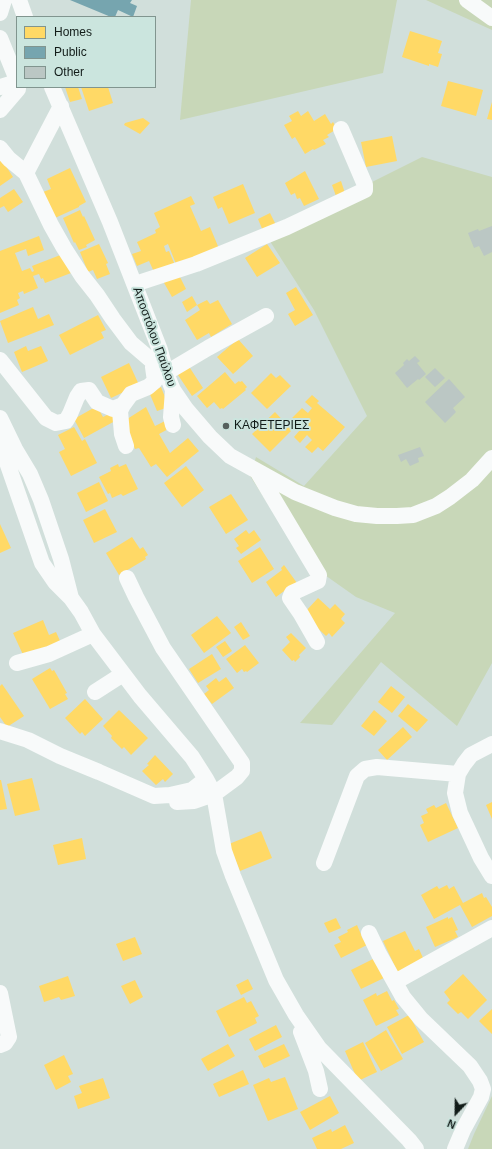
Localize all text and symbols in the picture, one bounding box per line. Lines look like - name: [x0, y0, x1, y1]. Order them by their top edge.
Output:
- legend: [16, 16, 156, 88]
- text: Homes: [54, 25, 92, 39]
- text: Public: [54, 45, 87, 59]
- text: Other: [54, 65, 84, 79]
- street label: Αποστόλου Παύλου: [129, 285, 179, 389]
- place label: ΚΑΦΕΤΕΡΙΕΣ: [234, 419, 309, 433]
- marker: ΚΑΦΕΤΕΡΙΕΣ: [221, 421, 231, 431]
- north arrow: [436, 1093, 476, 1133]
- text: N: [446, 1117, 457, 1131]

